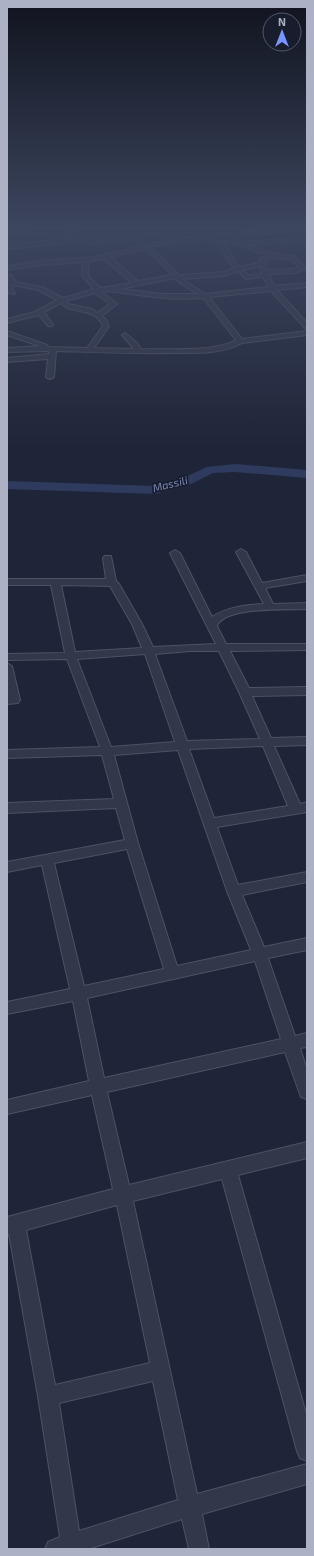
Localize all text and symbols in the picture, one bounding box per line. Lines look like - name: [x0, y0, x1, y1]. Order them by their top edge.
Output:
- north arrow: [262, 12, 302, 52]
- text: N: [278, 15, 286, 28]
- water label: Massili: [151, 473, 189, 494]

